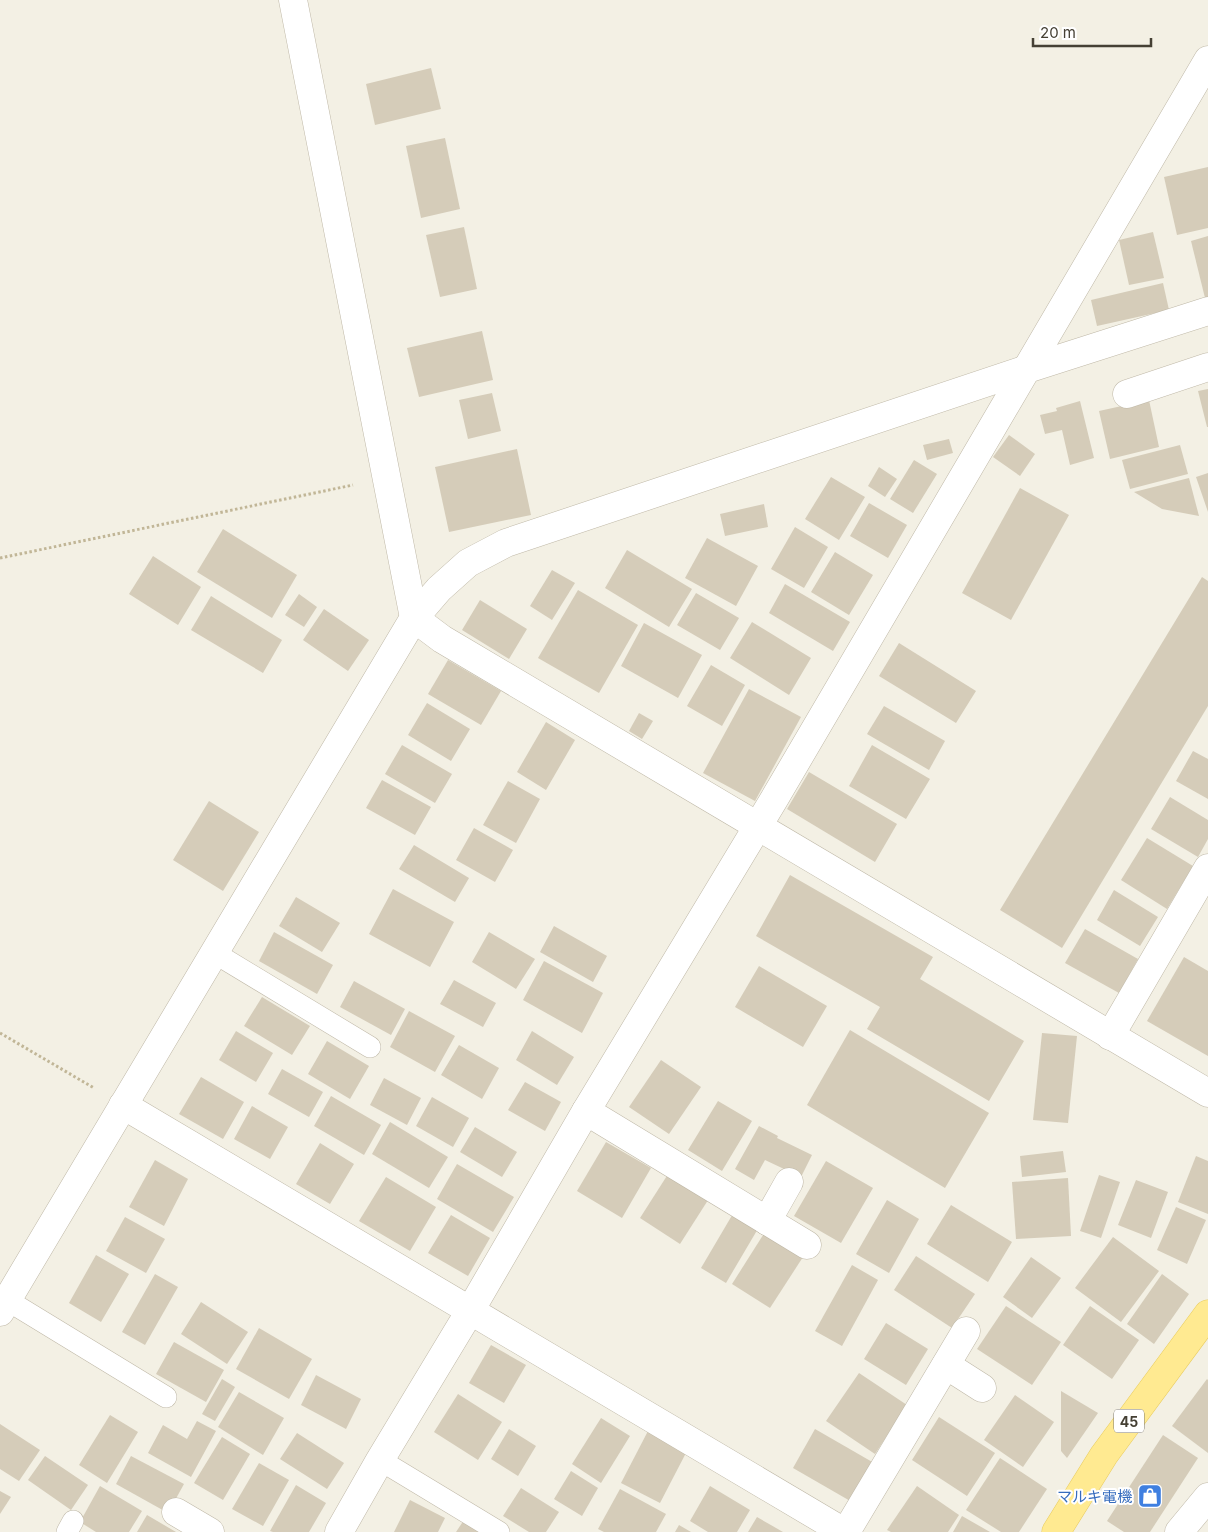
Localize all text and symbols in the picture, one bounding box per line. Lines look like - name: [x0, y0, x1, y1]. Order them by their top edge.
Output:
- scale bar: [1033, 15, 1150, 47]
- text: 20 m: [1040, 23, 1076, 42]
- road number: 45: [1114, 1410, 1144, 1432]
- shop icon: マルキ電機: [1137, 1483, 1163, 1509]
- place label: マルキ電機: [1057, 1487, 1132, 1506]

